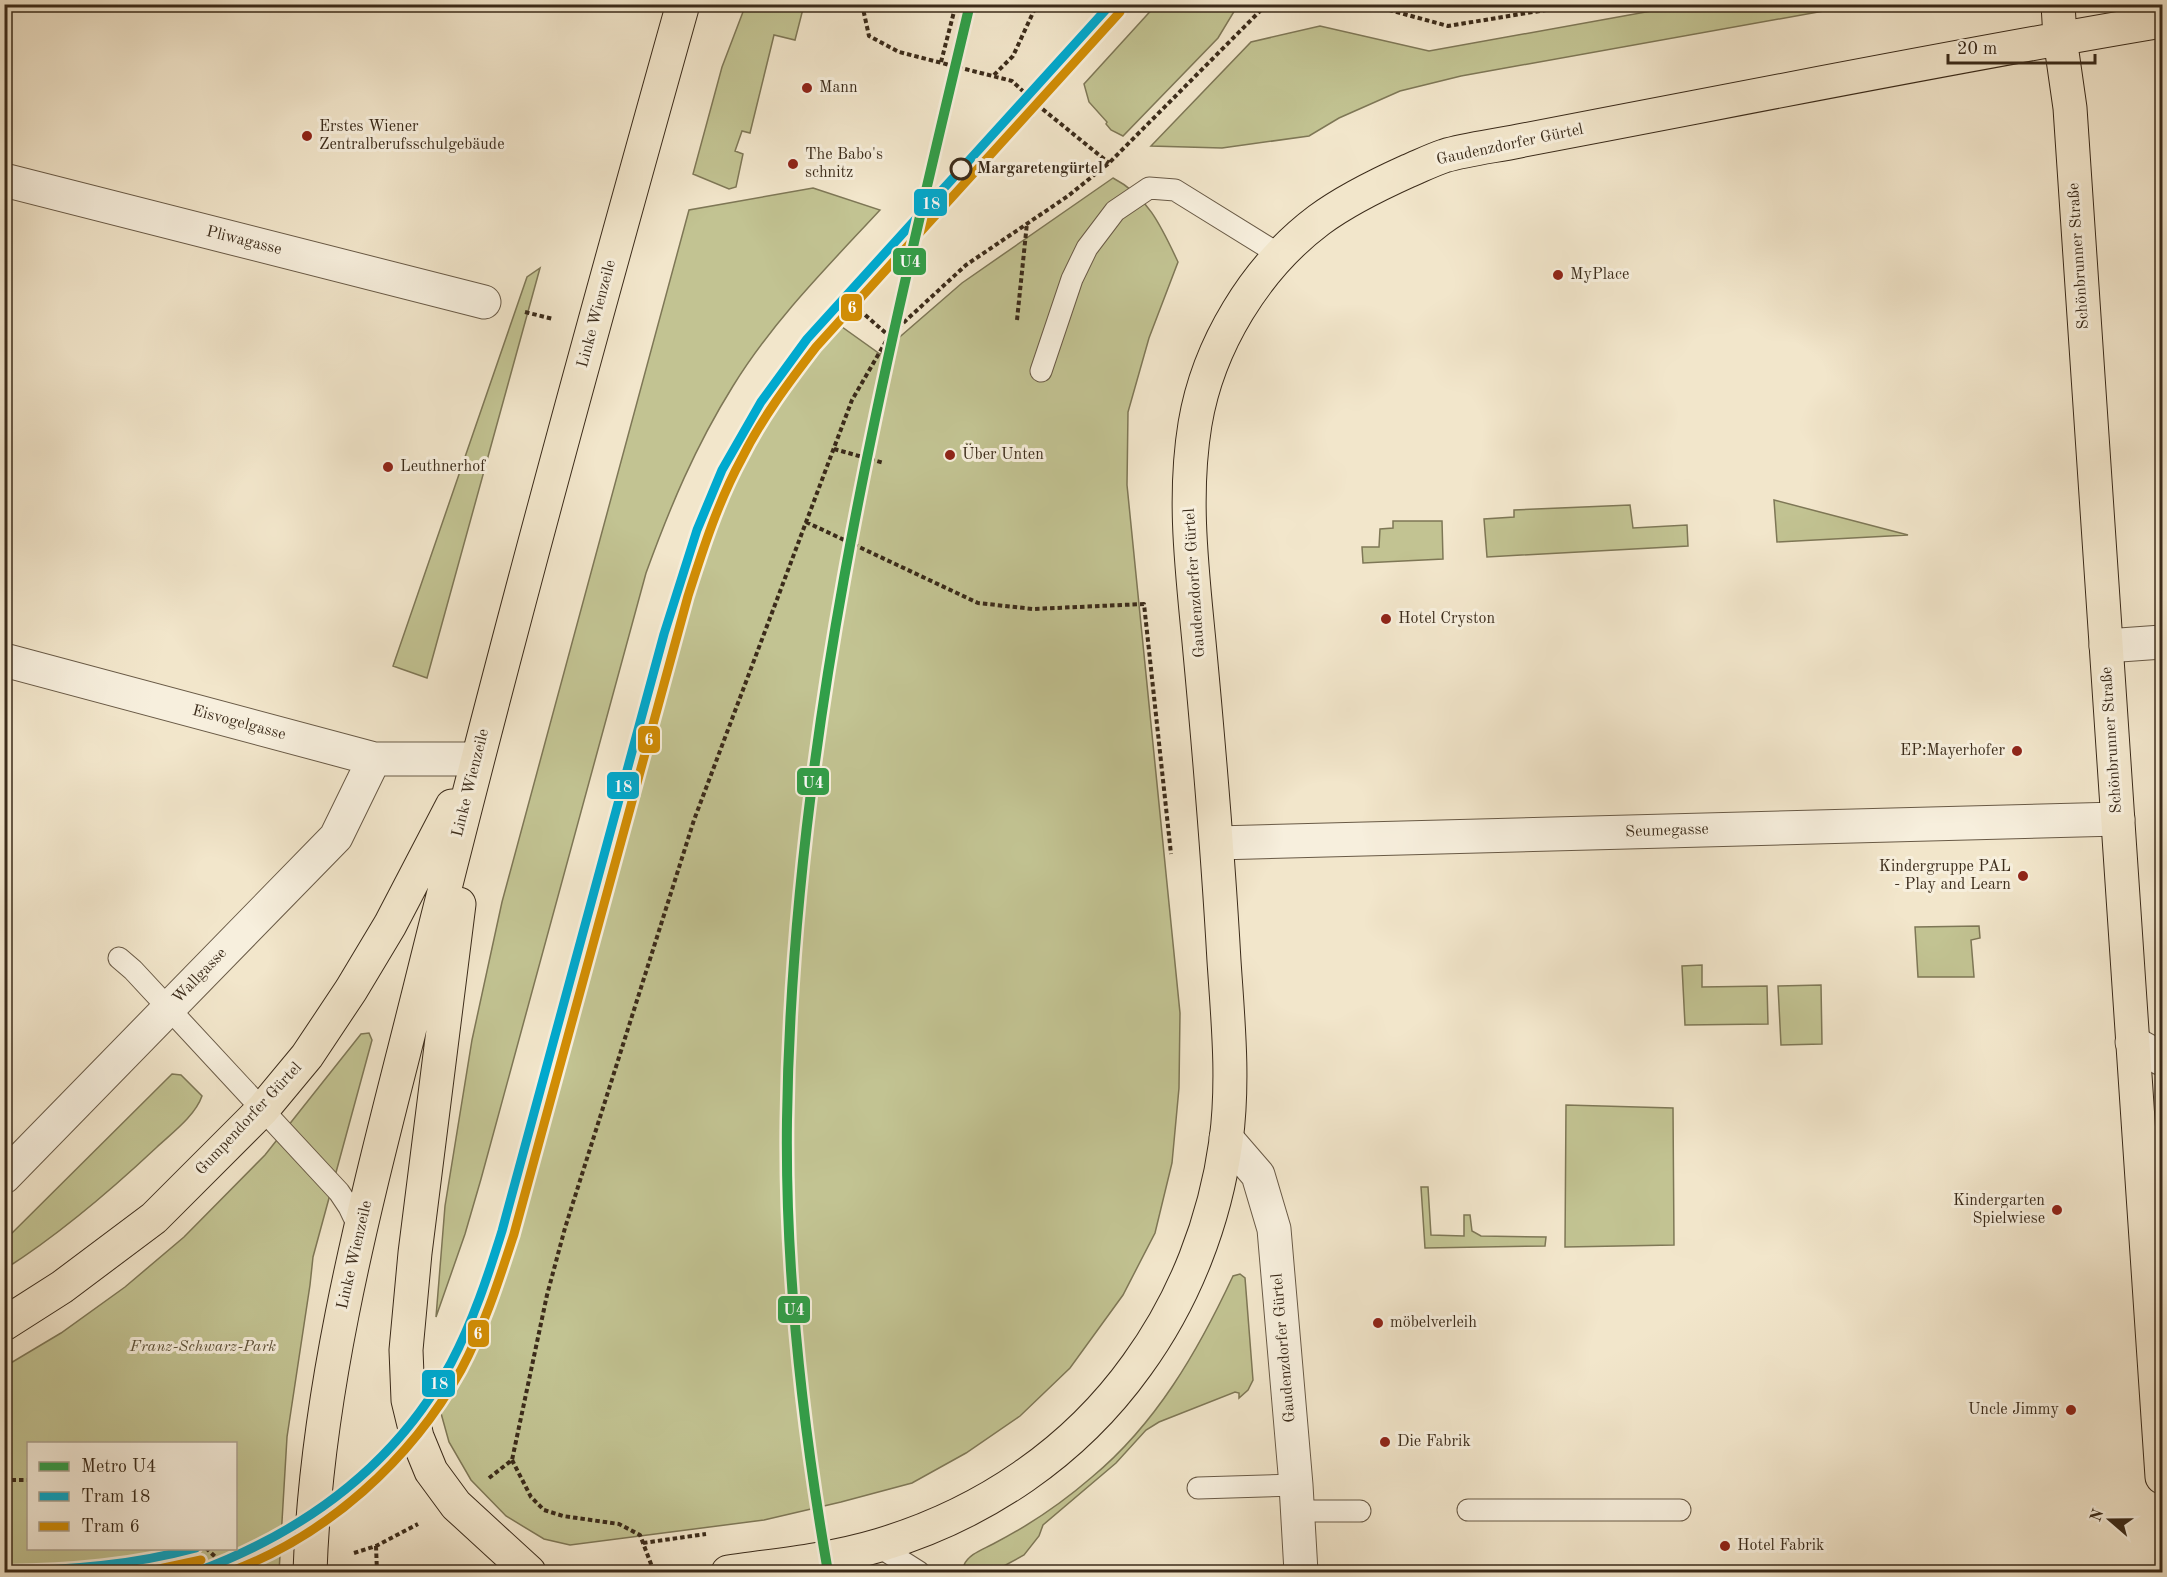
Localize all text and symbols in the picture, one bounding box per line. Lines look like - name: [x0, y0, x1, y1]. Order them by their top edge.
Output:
- scale bar: [1948, 27, 2095, 65]
- text: 20 m: [1957, 40, 1997, 58]
- place label: Mann: [819, 80, 858, 96]
- marker: Mann: [800, 81, 814, 95]
- place label: Erstes Wiener Zentralberufsschulgebäude: [319, 119, 505, 153]
- street label: Gaudenzdorfer Gürtel: [1435, 122, 1585, 168]
- marker: Erstes Wiener Zentralberufsschulgebäude: [300, 129, 314, 143]
- place label: The Babo's schnitz: [805, 147, 883, 181]
- marker: The Babo's schnitz: [786, 157, 800, 171]
- marker: Margaretengürtel: [950, 158, 972, 180]
- place label: Margaretengürtel: [977, 161, 1103, 177]
- street label: Schönbrunner Straße: [2066, 182, 2092, 330]
- line badge: 18: [913, 188, 948, 217]
- text: 18: [922, 197, 940, 213]
- street label: Pliwagasse: [205, 224, 283, 258]
- line badge: U4: [892, 247, 927, 276]
- text: U4: [899, 255, 921, 271]
- street label: Linke Wienzeile: [575, 258, 619, 370]
- place label: MyPlace: [1570, 267, 1629, 283]
- marker: MyPlace: [1551, 268, 1565, 282]
- line badge: 6: [840, 293, 863, 322]
- text: 6: [847, 301, 857, 317]
- place label: Über Unten: [962, 443, 1044, 463]
- marker: Über Unten: [943, 448, 957, 462]
- place label: Leuthnerhof: [400, 459, 486, 475]
- marker: Leuthnerhof: [381, 460, 395, 474]
- street label: Gaudenzdorfer Gürtel: [1182, 508, 1208, 658]
- place label: Hotel Cryston: [1398, 611, 1496, 627]
- marker: Hotel Cryston: [1379, 612, 1393, 626]
- street label: Schönbrunner Straße: [2099, 666, 2125, 814]
- street label: Eisvogelgasse: [191, 703, 287, 743]
- line badge: 6: [637, 725, 661, 754]
- street label: Linke Wienzeile: [450, 727, 492, 839]
- text: 6: [644, 733, 654, 749]
- place label: EP:Mayerhofer: [1900, 743, 2005, 759]
- marker: EP:Mayerhofer: [2010, 744, 2024, 758]
- line badge: U4: [796, 767, 830, 796]
- line badge: 18: [606, 771, 640, 800]
- text: U4: [802, 776, 824, 792]
- text: 18: [614, 780, 632, 796]
- street label: Seumegasse: [1625, 822, 1709, 840]
- place label: Kindergruppe PAL - Play and Learn: [1879, 859, 2011, 893]
- marker: Kindergruppe PAL - Play and Learn: [2016, 869, 2030, 883]
- street label: Wallgasse: [170, 945, 230, 1007]
- street label: Gumpendorfer Gürtel: [193, 1060, 305, 1178]
- place label: Kindergarten Spielwiese: [1953, 1193, 2045, 1227]
- street label: Linke Wienzeile: [335, 1199, 375, 1311]
- marker: Kindergarten Spielwiese: [2050, 1203, 2064, 1217]
- street label: Gaudenzdorfer Gürtel: [1270, 1273, 1298, 1423]
- line badge: U4: [777, 1295, 811, 1324]
- text: U4: [783, 1303, 805, 1319]
- place label: möbelverleih: [1390, 1315, 1477, 1331]
- marker: möbelverleih: [1371, 1316, 1385, 1330]
- line badge: 6: [467, 1319, 490, 1348]
- text: 6: [473, 1327, 483, 1343]
- park label: Franz-Schwarz-Park: [129, 1339, 276, 1355]
- line badge: 18: [421, 1369, 456, 1398]
- text: 18: [430, 1377, 448, 1393]
- place label: Uncle Jimmy: [1968, 1402, 2060, 1418]
- marker: Uncle Jimmy: [2064, 1403, 2078, 1417]
- place label: Die Fabrik: [1397, 1434, 1471, 1450]
- marker: Die Fabrik: [1378, 1435, 1392, 1449]
- legend: [27, 1442, 237, 1550]
- text: Metro U4: [81, 1458, 157, 1476]
- text: Tram 18: [81, 1488, 150, 1506]
- north arrow: [2080, 1490, 2140, 1550]
- text: N: [2088, 1506, 2108, 1524]
- text: Tram 6: [81, 1518, 140, 1536]
- place label: Hotel Fabrik: [1737, 1538, 1824, 1554]
- marker: Hotel Fabrik: [1718, 1539, 1732, 1553]

